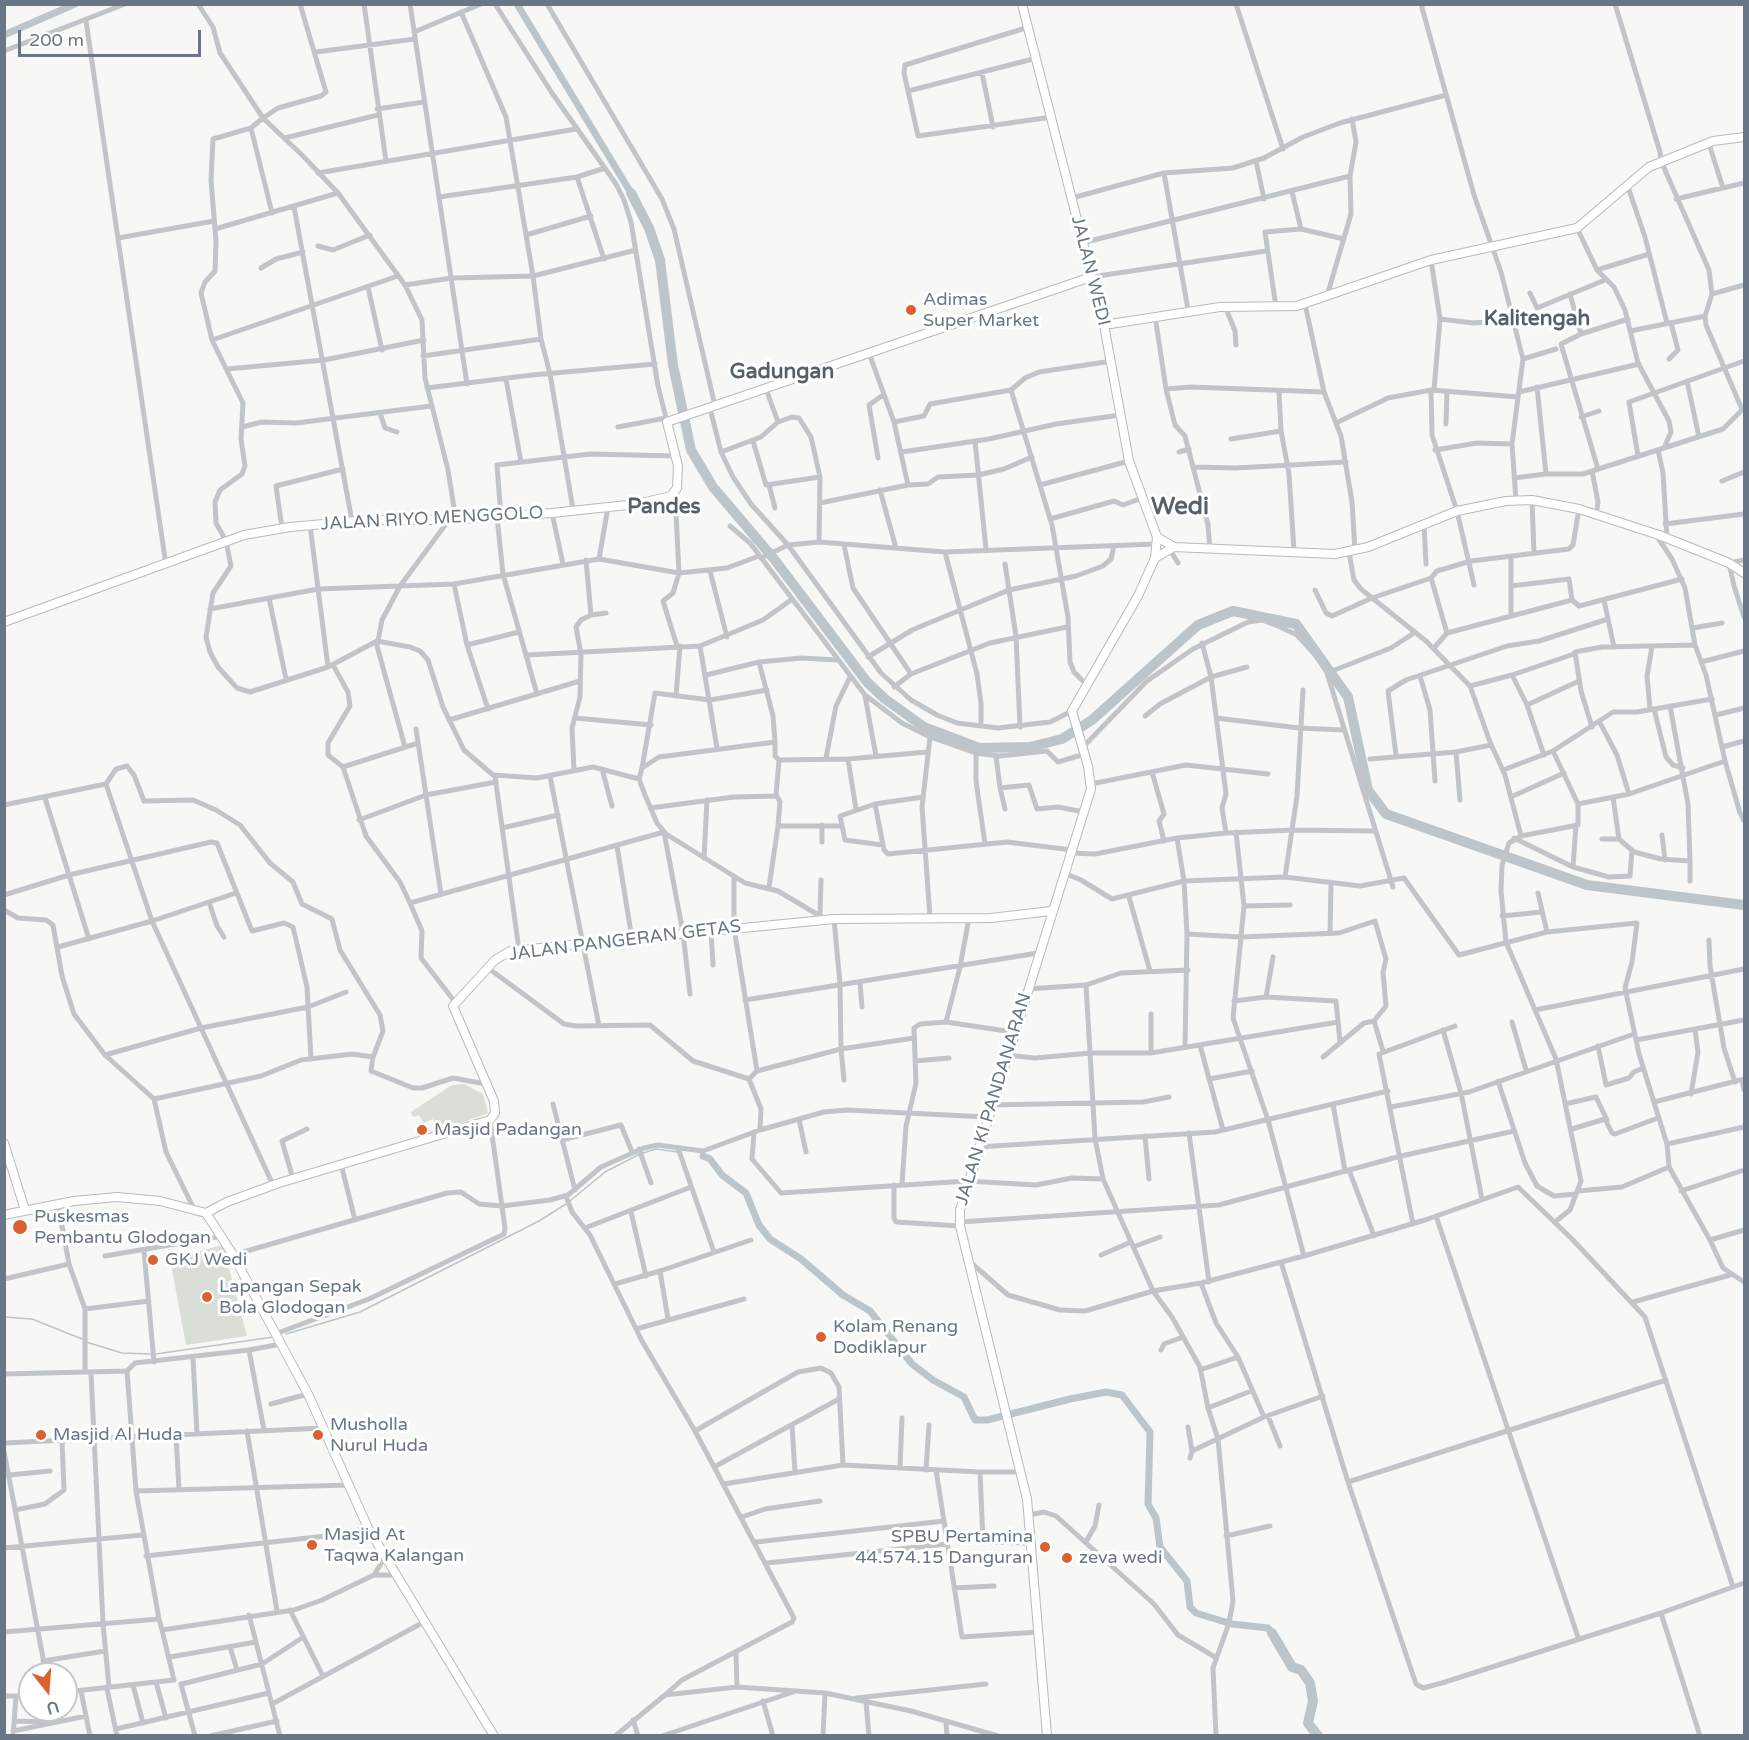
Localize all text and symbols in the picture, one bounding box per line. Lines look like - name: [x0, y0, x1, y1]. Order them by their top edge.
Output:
- scale bar: [21, 18, 204, 56]
- text: 200 m: [29, 29, 84, 51]
- street label: JALAN WEDI: [1066, 214, 1114, 328]
- place label: Adimas Super Market: [923, 289, 1039, 332]
- marker: Adimas Super Market: [904, 303, 918, 317]
- district label: Kalitengah: [1484, 306, 1590, 332]
- district label: Gadungan: [730, 359, 834, 385]
- district label: Pandes: [627, 494, 701, 520]
- district label: Wedi: [1151, 494, 1209, 522]
- street label: JALAN RIYO MENGGOLO: [320, 502, 544, 536]
- street label: JALAN PANGERAN GETAS: [508, 916, 742, 966]
- street label: JALAN KI PANDANARAN: [951, 990, 1037, 1208]
- place label: Masjid Padangan: [434, 1119, 582, 1141]
- marker: Masjid Padangan: [415, 1123, 429, 1137]
- place label: Puskesmas Pembantu Glodogan: [34, 1206, 211, 1248]
- marker: Puskesmas Pembantu Glodogan: [11, 1218, 29, 1236]
- place label: GKJ Wedi: [165, 1249, 247, 1271]
- marker: GKJ Wedi: [146, 1253, 160, 1267]
- place label: Lapangan Sepak Bola Glodogan: [219, 1276, 362, 1318]
- marker: Lapangan Sepak Bola Glodogan: [200, 1290, 214, 1304]
- place label: Kolam Renang Dodiklapur: [833, 1316, 958, 1358]
- marker: Kolam Renang Dodiklapur: [814, 1330, 828, 1344]
- place label: Musholla Nurul Huda: [330, 1414, 428, 1456]
- place label: Masjid Al Huda: [53, 1424, 183, 1446]
- marker: Masjid Al Huda: [34, 1428, 48, 1442]
- marker: Musholla Nurul Huda: [311, 1428, 325, 1442]
- place label: Masjid At Taqwa Kalangan: [324, 1524, 464, 1567]
- place label: SPBU Pertamina 44.574.15 Danguran: [855, 1526, 1033, 1568]
- marker: Masjid At Taqwa Kalangan: [305, 1538, 319, 1552]
- marker: SPBU Pertamina 44.574.15 Danguran: [1038, 1540, 1052, 1554]
- place label: zeva wedi: [1079, 1547, 1162, 1569]
- marker: zeva wedi: [1060, 1551, 1074, 1565]
- north arrow: [18, 1662, 78, 1722]
- text: U: [44, 1696, 61, 1719]

